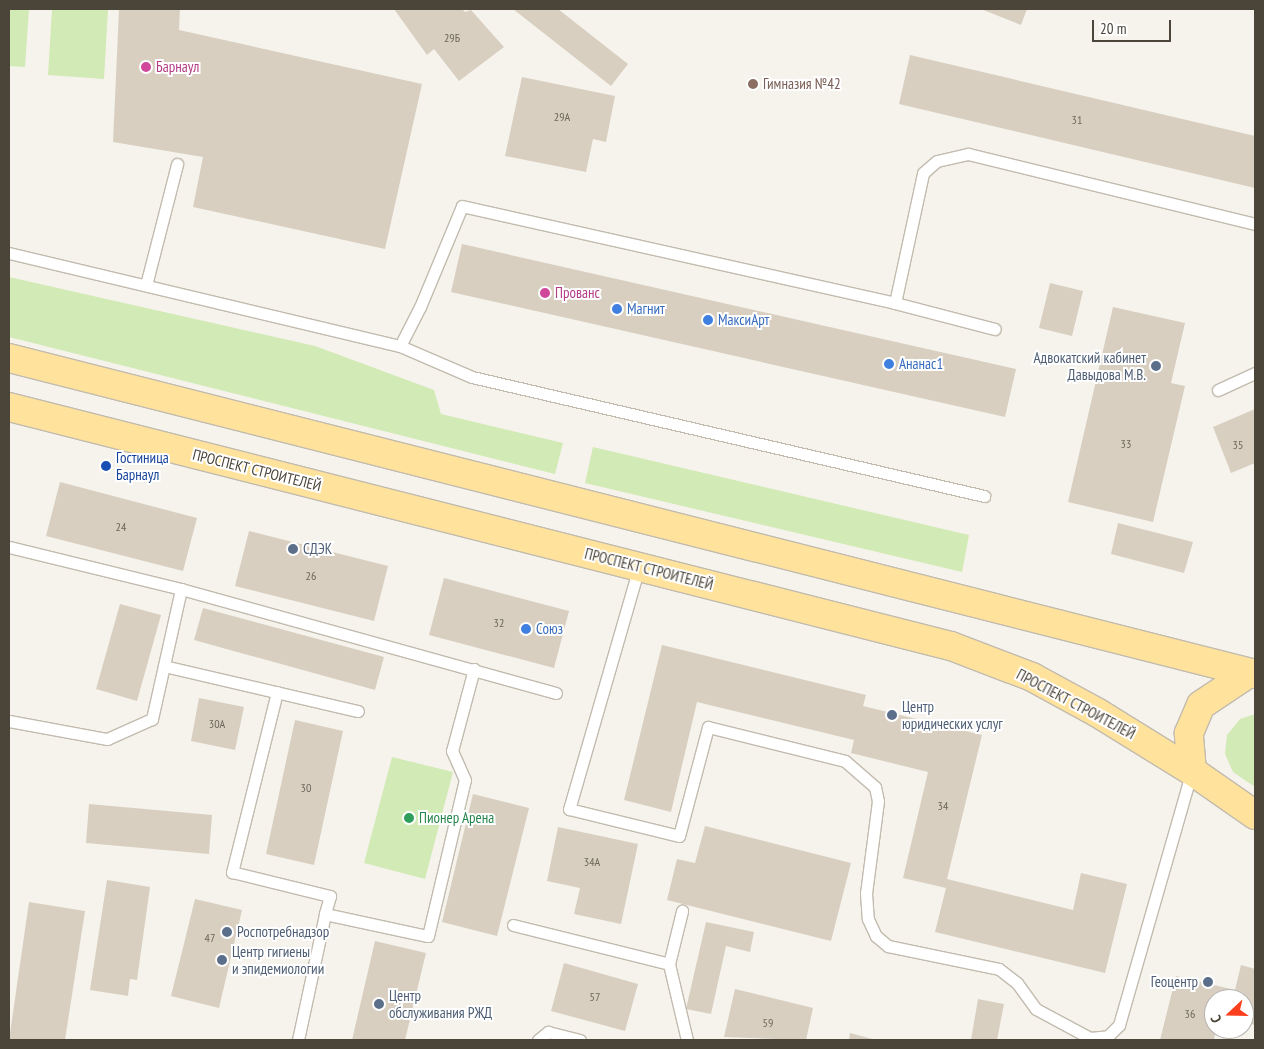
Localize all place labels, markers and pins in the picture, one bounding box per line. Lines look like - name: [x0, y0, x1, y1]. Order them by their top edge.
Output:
- place label: Барнаул: [156, 58, 199, 76]
- marker: Барнаул: [140, 61, 152, 73]
- place label: Гимназия №42: [763, 75, 841, 93]
- marker: Гимназия №42: [747, 78, 759, 90]
- place label: Прованс: [555, 284, 600, 302]
- marker: Прованс: [539, 287, 551, 299]
- place label: Магнит: [627, 300, 665, 318]
- marker: Магнит: [611, 303, 623, 315]
- place label: МаксиАрт: [718, 311, 769, 329]
- marker: МаксиАрт: [702, 314, 714, 326]
- place label: Адвокатский кабинет Давыдова М.В.: [1034, 348, 1146, 383]
- place label: Ананас1: [899, 355, 943, 373]
- marker: Ананас1: [883, 358, 895, 370]
- marker: Адвокатский кабинет Давыдова М.В.: [1150, 360, 1162, 372]
- place label: Гостиница Барнаул: [116, 448, 169, 483]
- marker: Гостиница Барнаул: [100, 460, 112, 472]
- place label: СДЭК: [303, 540, 332, 558]
- marker: СДЭК: [287, 543, 299, 555]
- place label: Союз: [536, 620, 563, 638]
- marker: Союз: [520, 623, 532, 635]
- place label: Центр юридических услуг: [902, 697, 1003, 732]
- marker: Центр юридических услуг: [886, 709, 898, 721]
- place label: Пионер Арена: [419, 809, 495, 827]
- marker: Пионер Арена: [403, 812, 415, 824]
- place label: Роспотребнадзор: [237, 923, 329, 941]
- marker: Роспотребнадзор: [221, 926, 233, 938]
- place label: Центр гигиены и эпидемиологии: [232, 942, 324, 977]
- marker: Центр гигиены и эпидемиологии: [216, 954, 228, 966]
- place label: Геоцентр: [1151, 973, 1198, 991]
- marker: Геоцентр: [1202, 976, 1214, 988]
- place label: Центр обслуживания РЖД: [389, 986, 492, 1021]
- marker: Центр обслуживания РЖД: [373, 998, 385, 1010]

